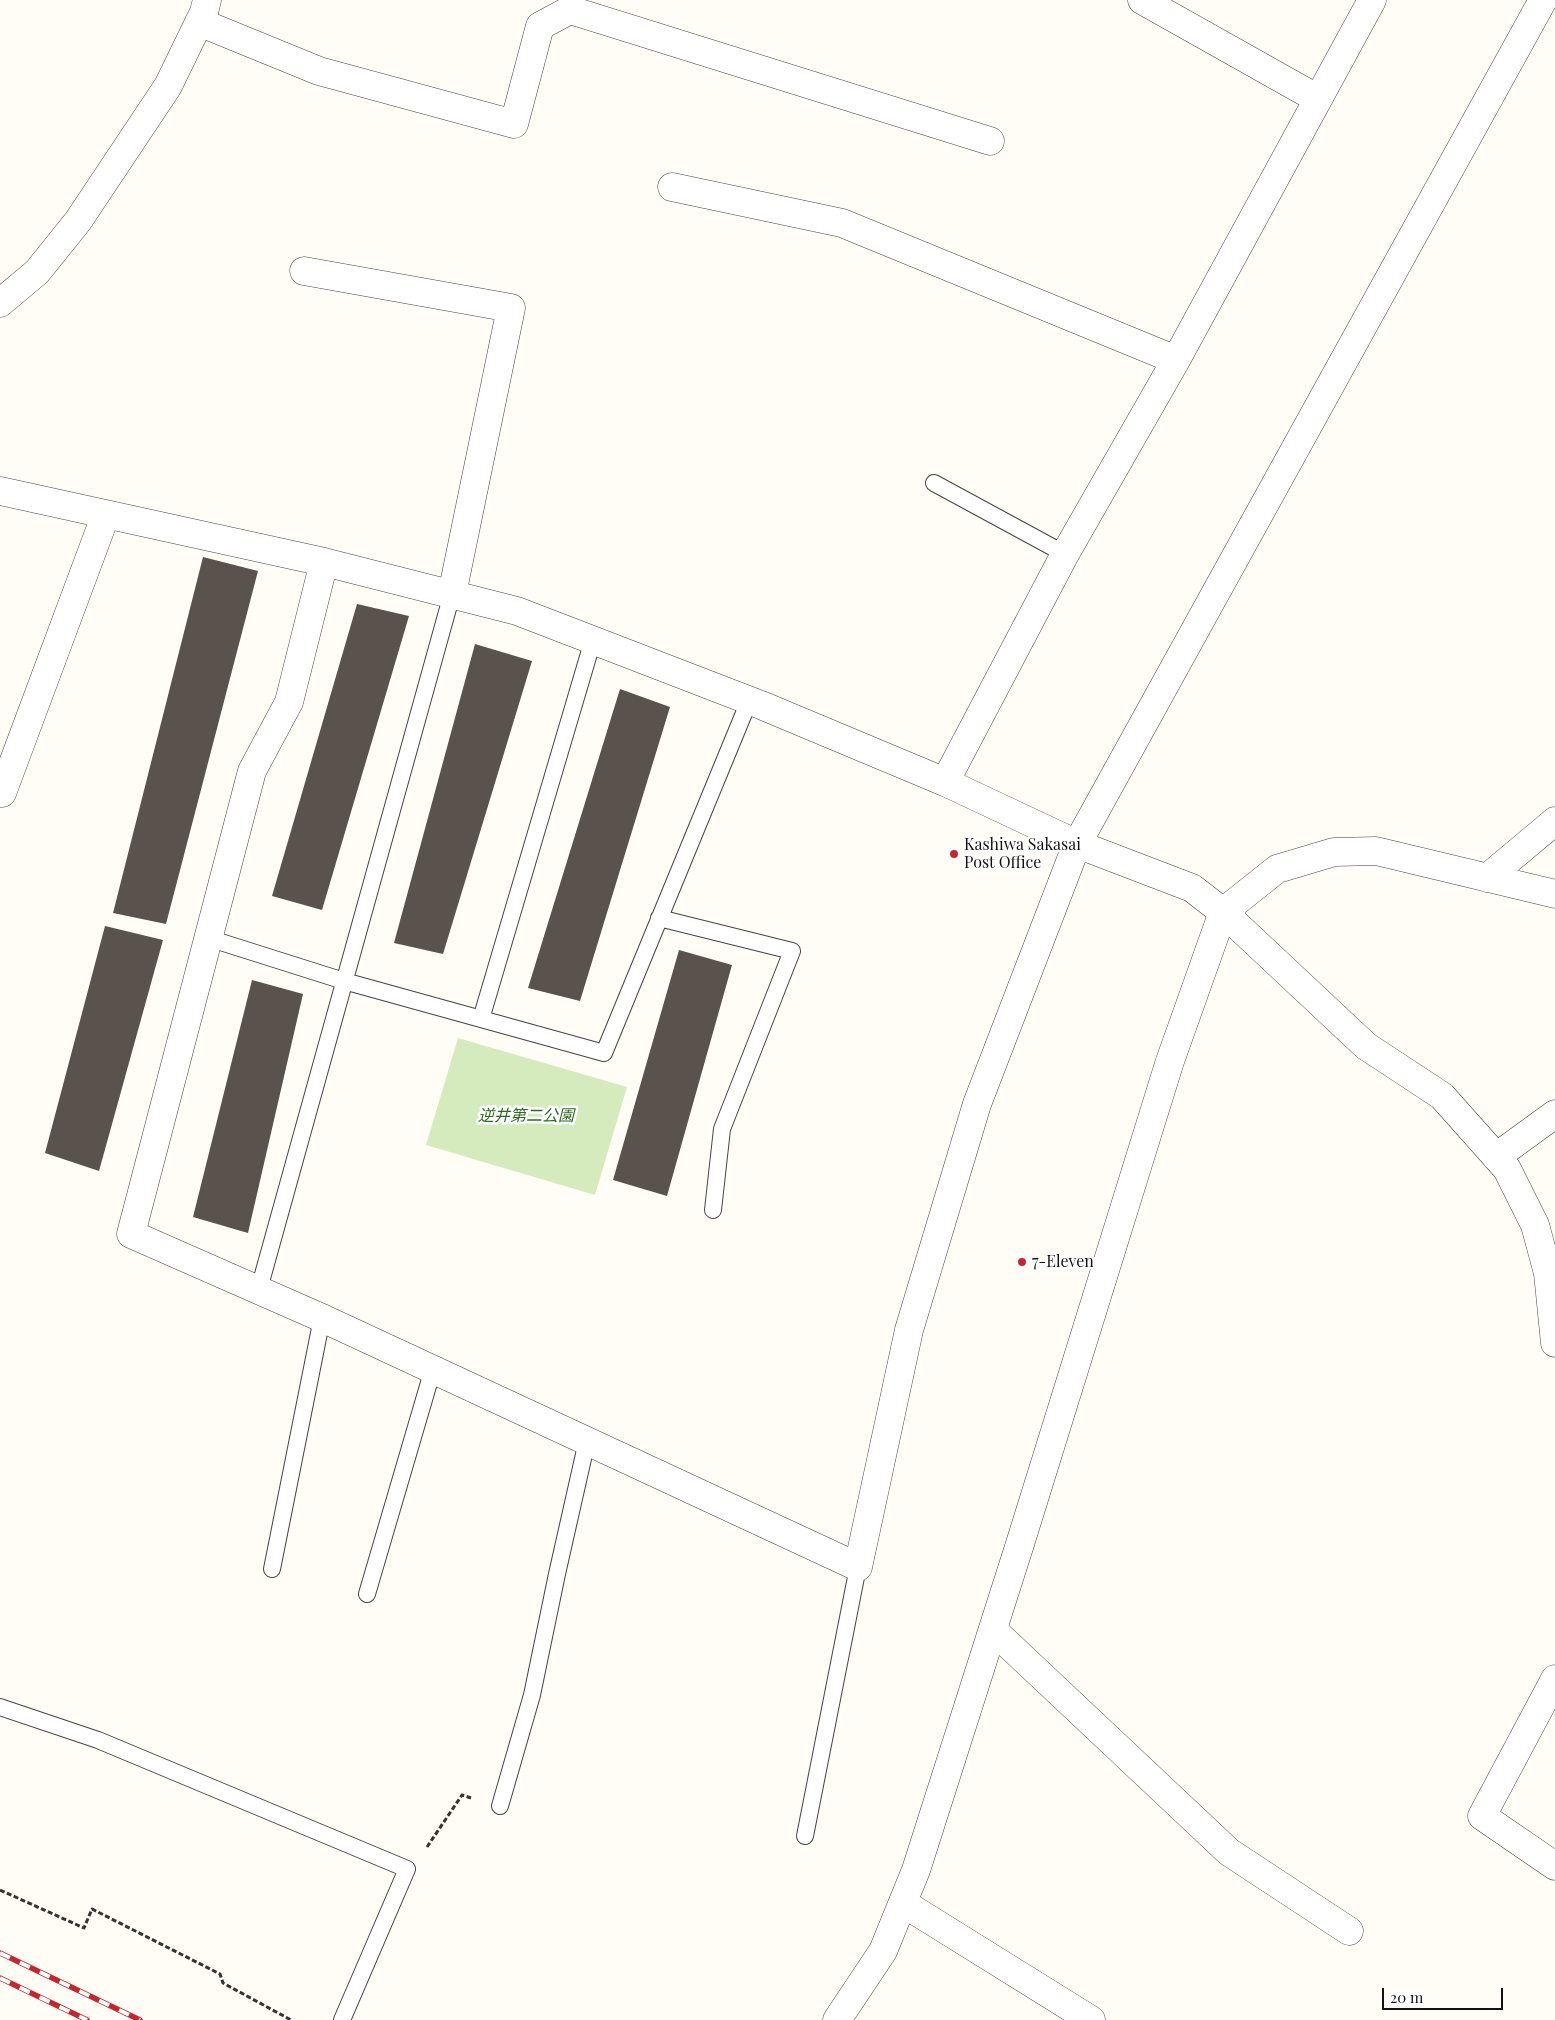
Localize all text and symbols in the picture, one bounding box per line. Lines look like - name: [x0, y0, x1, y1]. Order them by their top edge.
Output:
- place label: Kashiwa Sakasai Post Office: [964, 835, 1081, 873]
- marker: Kashiwa Sakasai Post Office: [948, 848, 960, 860]
- park label: 逆井第二公園: [478, 1106, 574, 1126]
- place label: 7-Eleven: [1032, 1252, 1094, 1272]
- marker: 7-Eleven: [1016, 1256, 1028, 1268]
- scale bar: [1385, 1978, 1506, 2010]
- text: 20 m: [1390, 1987, 1423, 2007]

